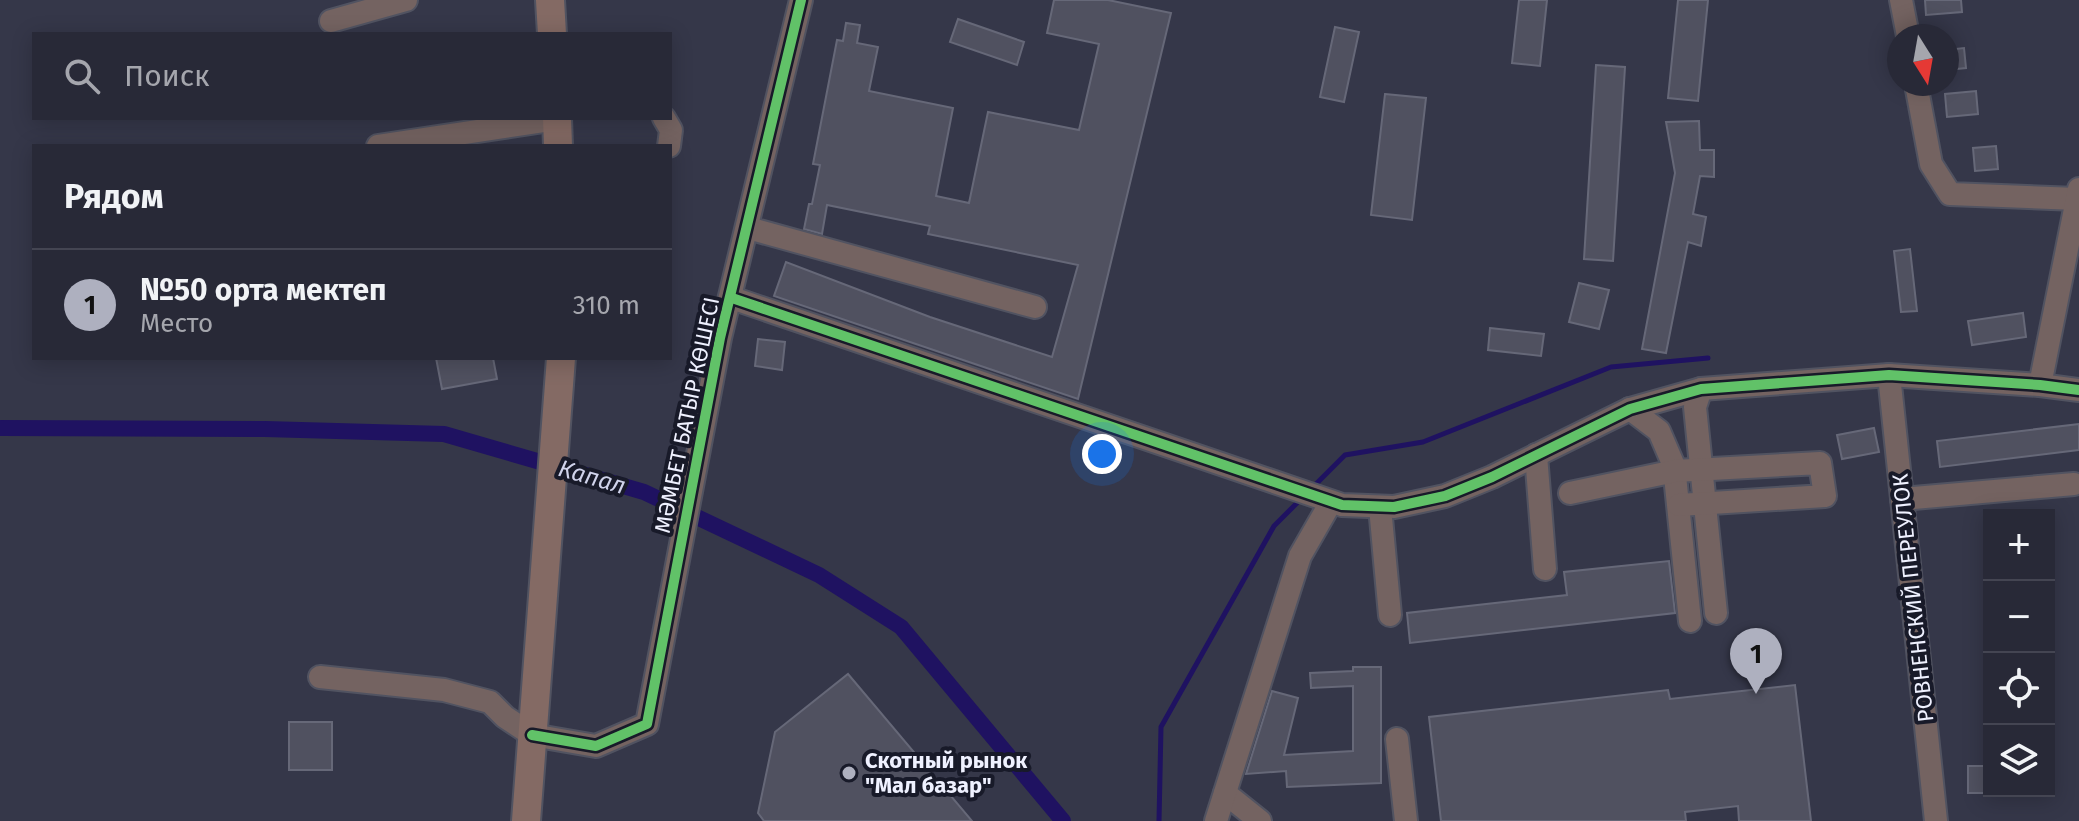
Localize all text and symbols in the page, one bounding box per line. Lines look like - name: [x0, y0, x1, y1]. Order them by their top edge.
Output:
- north arrow: [1887, 24, 1959, 96]
- search box: [32, 32, 672, 120]
- icon: search: [60, 54, 104, 98]
- text: Поиск: [124, 58, 210, 94]
- text: Рядом: [64, 176, 163, 217]
- text: №50 орта мектеп: [140, 272, 387, 308]
- text: 1: [84, 290, 96, 321]
- text: 310 m: [573, 290, 640, 321]
- street label: МӘМБЕТ БАТЫР КӨШЕСІ: [649, 295, 725, 535]
- text: Место: [140, 308, 213, 339]
- your location: [1082, 434, 1122, 474]
- water label: Капал: [555, 454, 629, 500]
- street label: РОВНЕНСКИЙ ПЕРЕУЛОК: [1887, 473, 1939, 723]
- map controls: [1983, 509, 2055, 797]
- button: +: [1983, 509, 2055, 581]
- button: −: [1983, 581, 2055, 653]
- pin: 1: [1730, 628, 1782, 694]
- button: locate: [1983, 653, 2055, 725]
- button: layers: [1983, 725, 2055, 797]
- place label: Скотный рынок "Мал базар": [865, 747, 1028, 799]
- marker: Скотный рынок "Мал базар": [840, 764, 858, 782]

